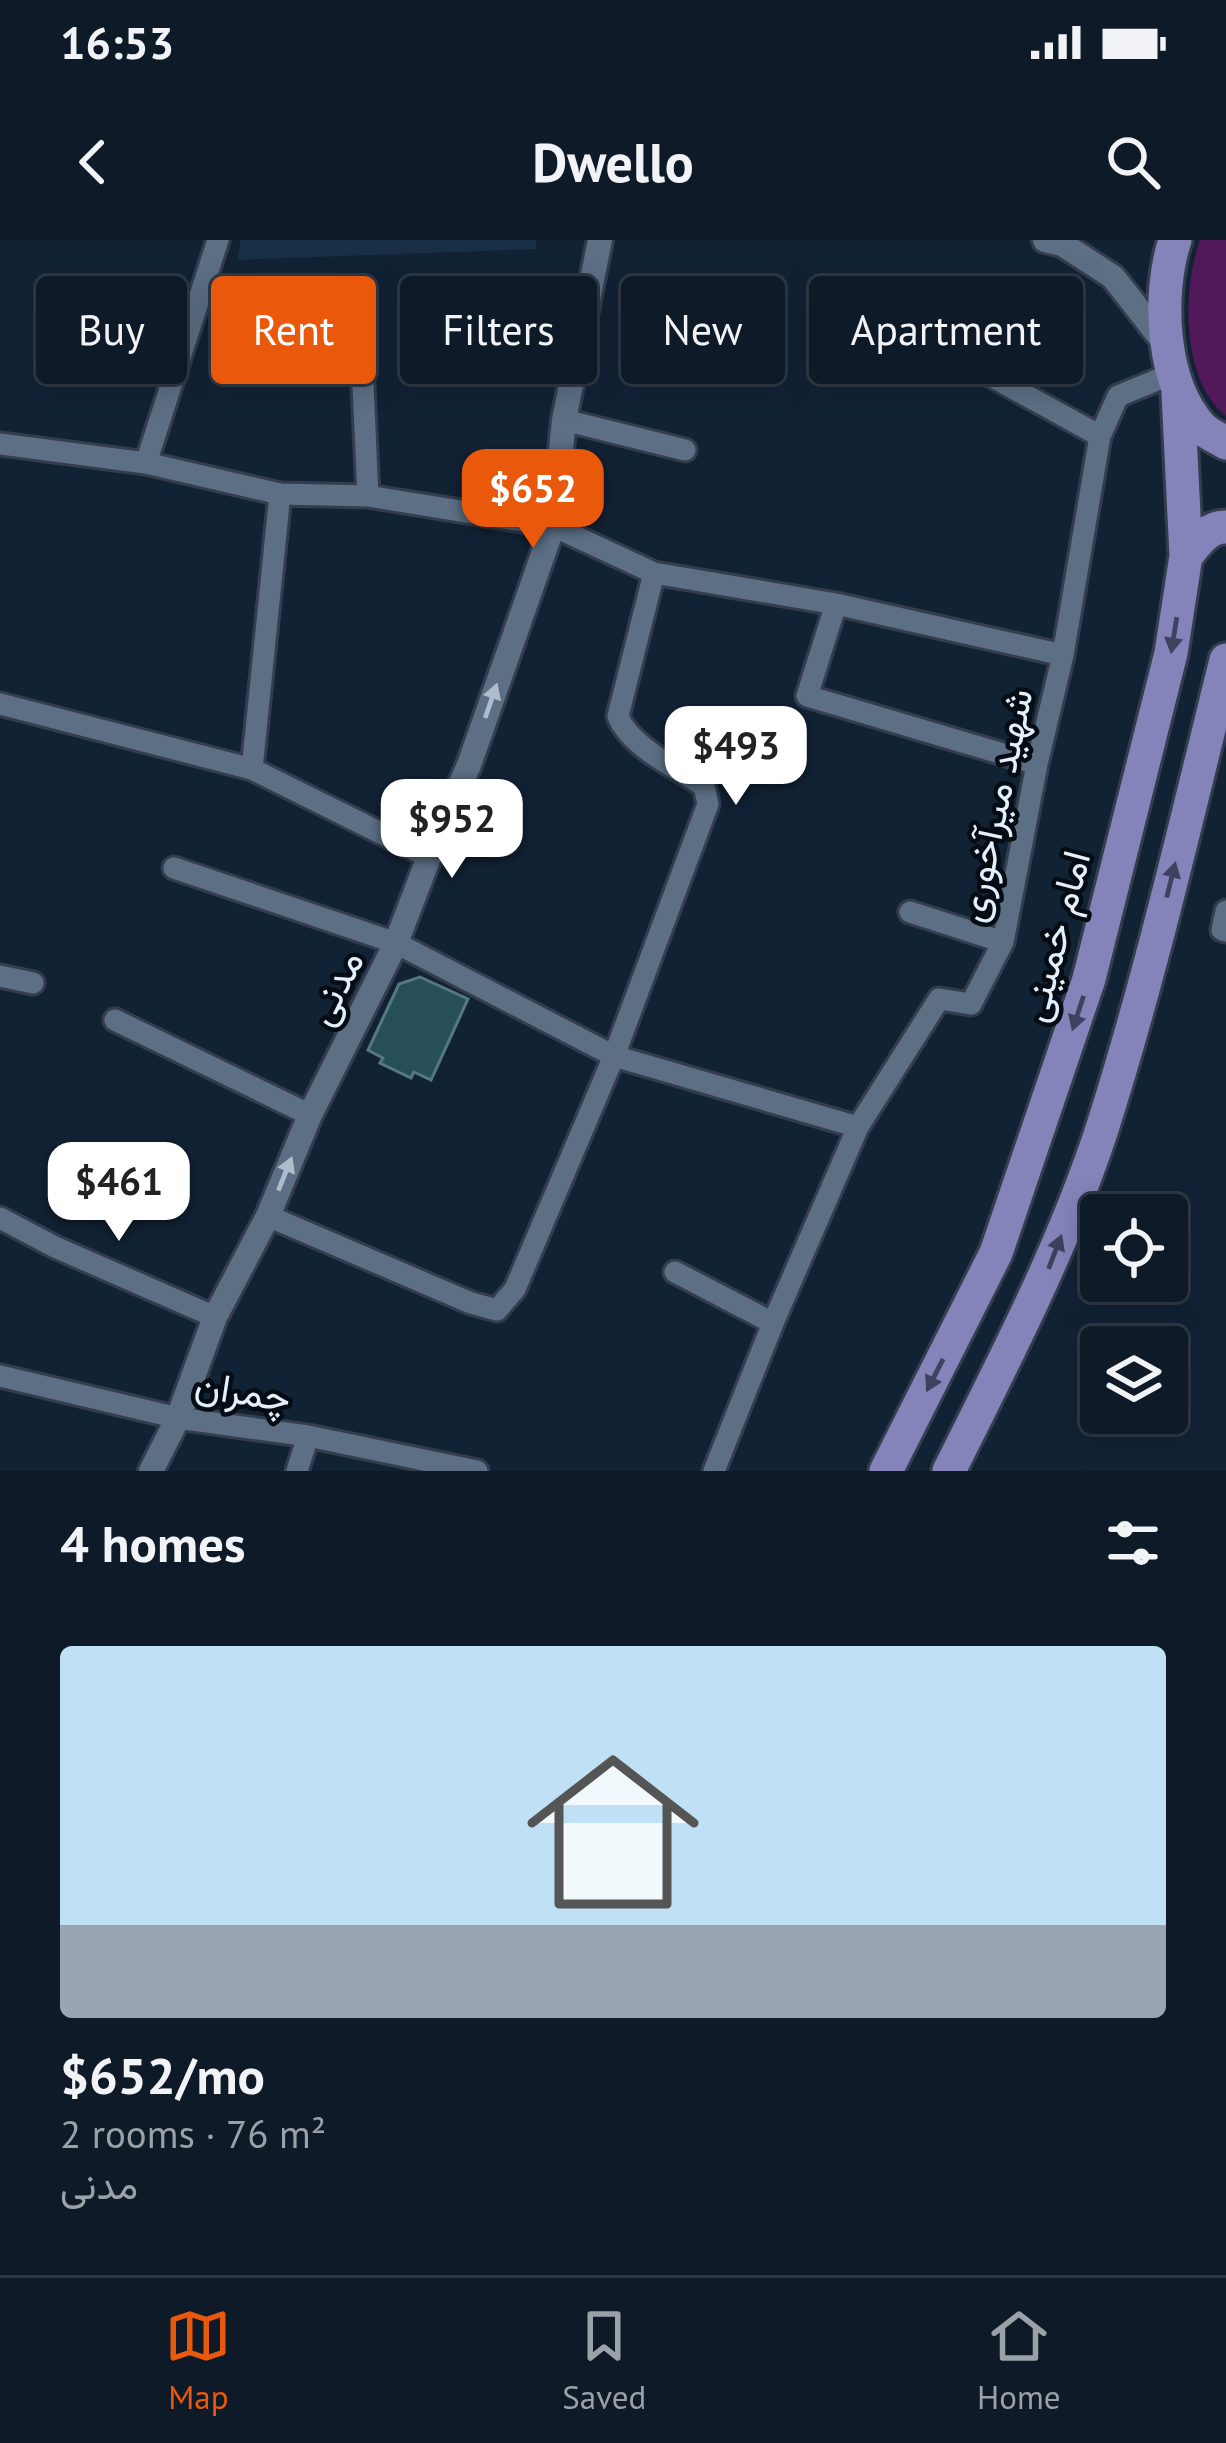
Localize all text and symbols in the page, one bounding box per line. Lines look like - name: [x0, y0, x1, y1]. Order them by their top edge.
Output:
- text: 16:53: [60, 13, 174, 71]
- text: Dwello: [532, 127, 694, 197]
- icon: back: [60, 129, 126, 195]
- icon: search: [1100, 129, 1166, 195]
- chip: Buy: [36, 276, 187, 384]
- chip: Rent: [211, 276, 376, 384]
- chip: Filters: [400, 276, 597, 384]
- chip: New: [621, 276, 785, 384]
- chip: Apartment: [809, 276, 1083, 384]
- pin: $652: [462, 449, 604, 551]
- text: $652: [489, 462, 577, 513]
- one-way arrow: [1164, 617, 1183, 654]
- one-way arrow: [483, 683, 501, 719]
- street label: شهید میرآخوری: [944, 684, 1044, 926]
- pin: $493: [665, 706, 807, 808]
- text: $493: [692, 719, 780, 770]
- pin: $952: [381, 779, 523, 881]
- text: $952: [408, 792, 496, 843]
- street label: امام خمینی: [1007, 845, 1102, 1027]
- one-way arrow: [1162, 862, 1181, 899]
- street label: مدنی: [294, 941, 374, 1033]
- one-way arrow: [1068, 995, 1087, 1032]
- pin: $461: [48, 1142, 190, 1244]
- text: $461: [75, 1155, 163, 1206]
- one-way arrow: [276, 1155, 295, 1191]
- map controls: [1080, 1194, 1188, 1434]
- button: locate: [1080, 1194, 1188, 1302]
- one-way arrow: [1046, 1234, 1065, 1270]
- button: layers: [1080, 1326, 1188, 1434]
- street label: چمران: [191, 1357, 295, 1425]
- one-way arrow: [925, 1357, 945, 1392]
- text: 4 homes: [60, 1510, 246, 1576]
- icon: filters: [1100, 1510, 1166, 1576]
- icon: home: [505, 1724, 721, 1940]
- text: $652/mo: [60, 2042, 265, 2108]
- text: 2 rooms · 76 m²: [60, 2108, 326, 2159]
- text: مدنی: [60, 2159, 138, 2210]
- tab: Map: [165, 2303, 231, 2418]
- tab: Saved: [562, 2303, 646, 2418]
- tab: Home: [977, 2303, 1061, 2418]

